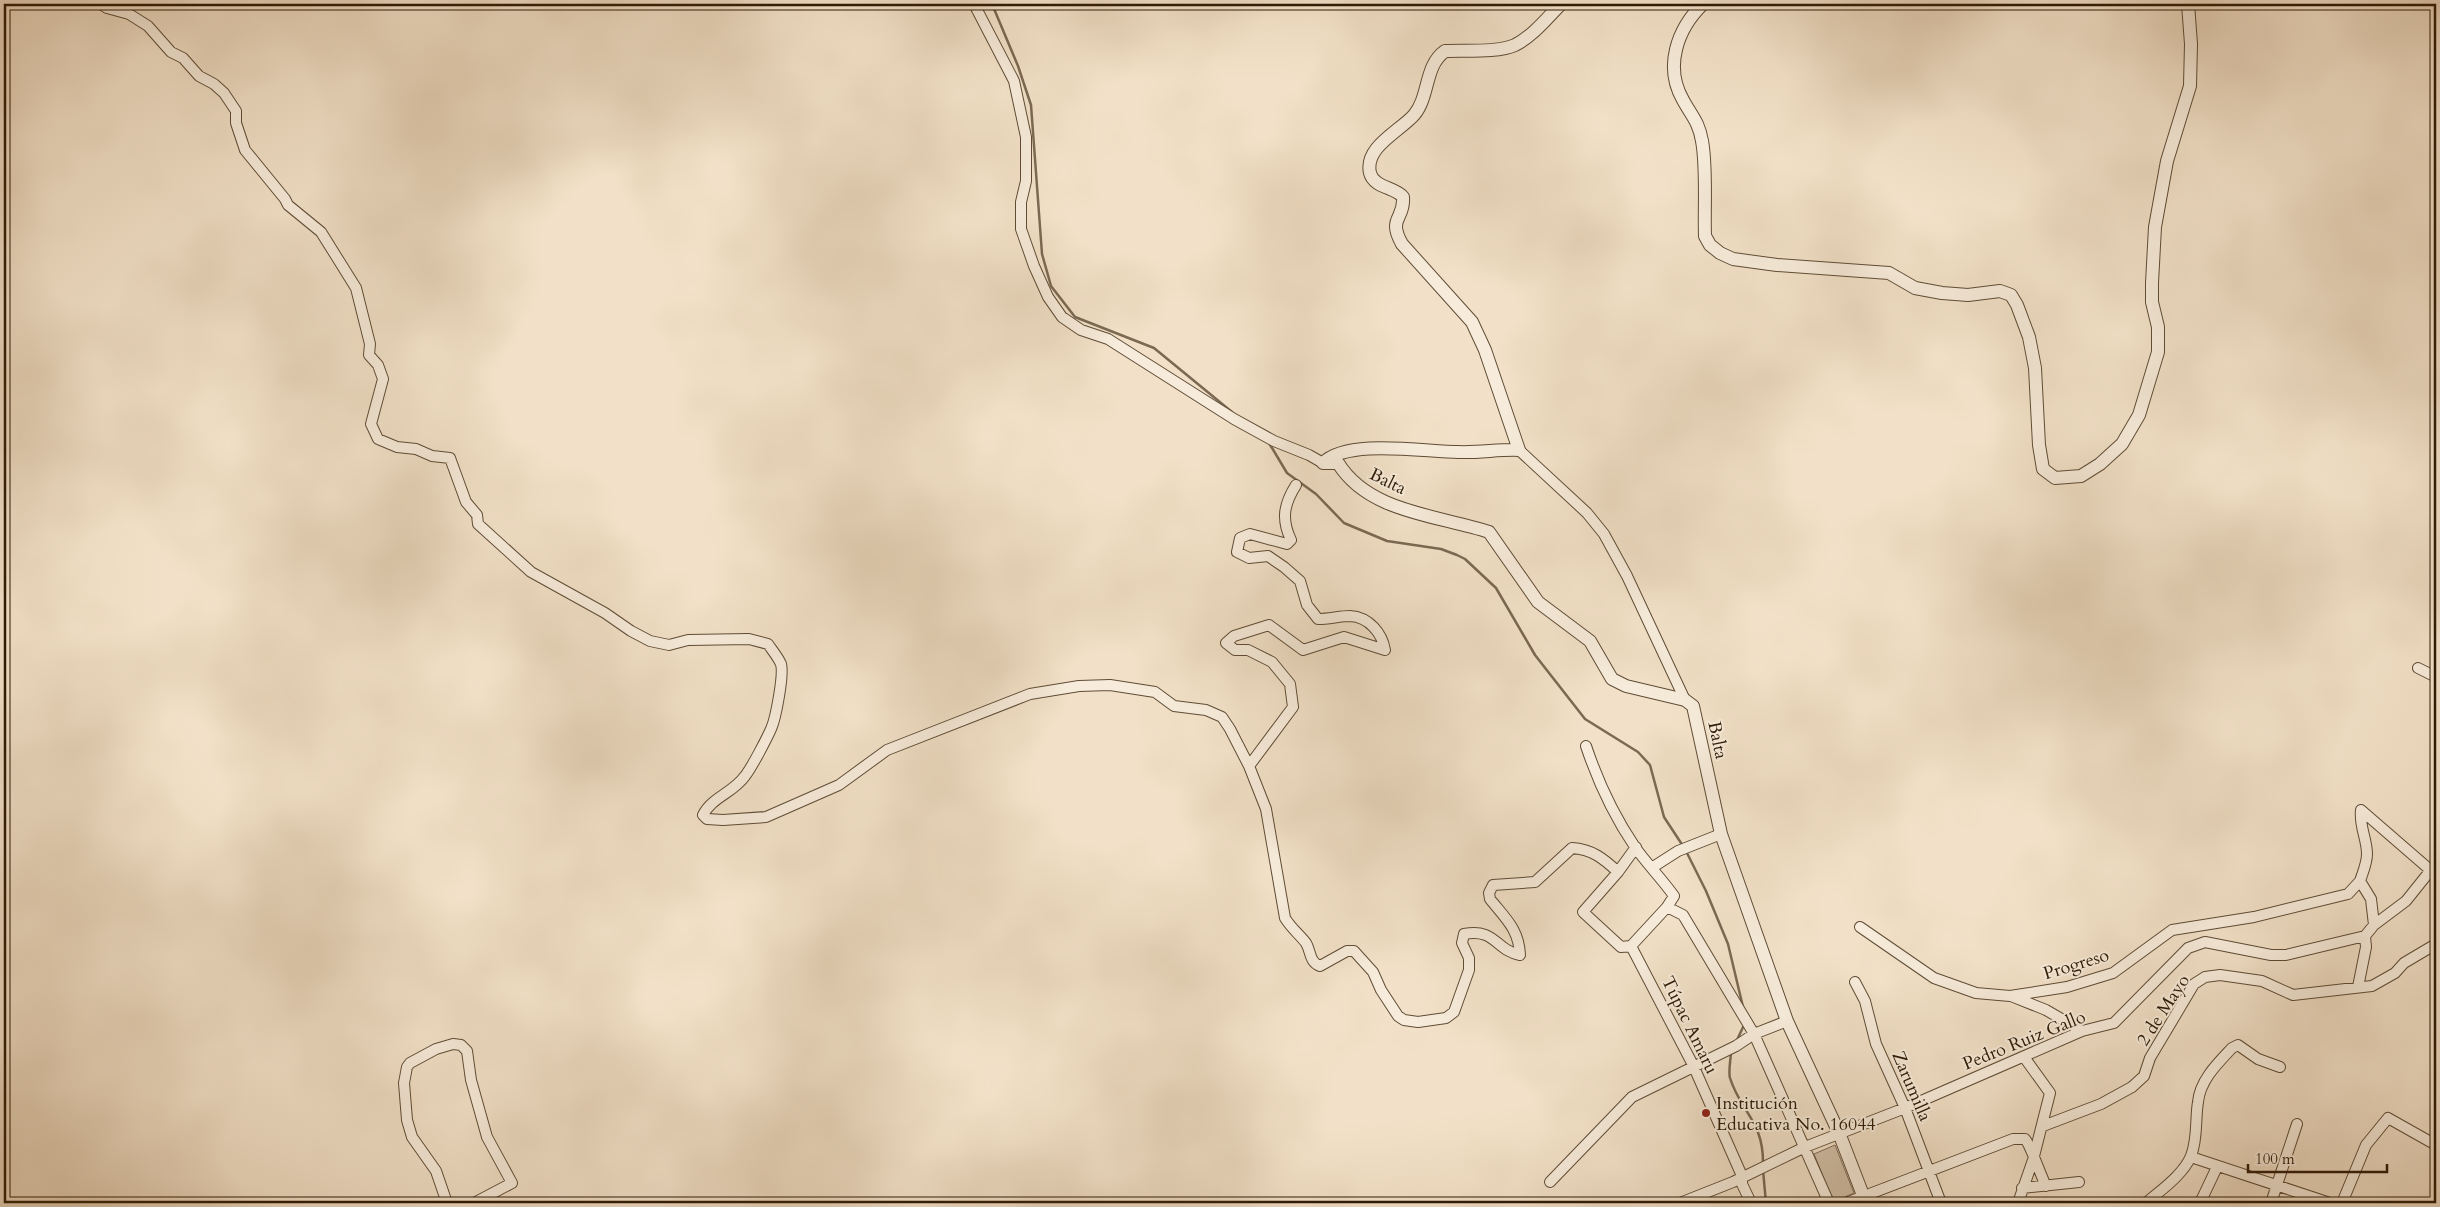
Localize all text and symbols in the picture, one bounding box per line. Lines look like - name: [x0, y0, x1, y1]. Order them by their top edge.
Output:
- street label: Balta: [1365, 462, 1411, 501]
- street label: Balta: [1701, 719, 1734, 762]
- street label: Progreso: [2040, 943, 2112, 986]
- street label: 2 de Mayo: [2131, 969, 2196, 1051]
- street label: Túpac Amaru: [1655, 972, 1724, 1078]
- street label: Pedro Ruiz Gallo: [1959, 1004, 2090, 1077]
- street label: Zarumilla: [1886, 1047, 1938, 1125]
- place label: Institución Educativa No. 16044: [1716, 1091, 1876, 1137]
- marker: Institución Educativa No. 16044: [1700, 1107, 1712, 1119]
- scale bar: [2248, 1142, 2386, 1174]
- text: 100 m: [2255, 1149, 2295, 1169]

